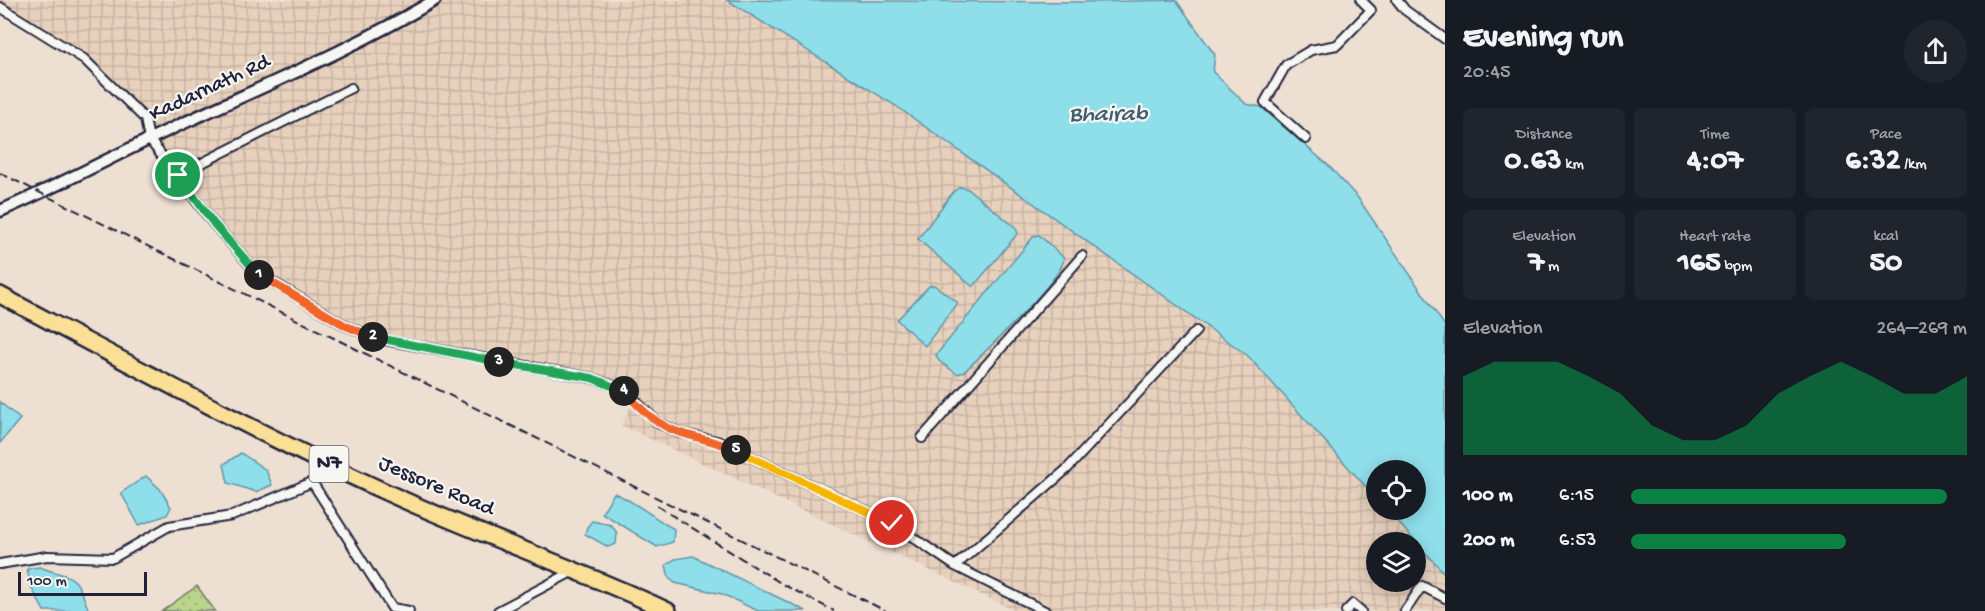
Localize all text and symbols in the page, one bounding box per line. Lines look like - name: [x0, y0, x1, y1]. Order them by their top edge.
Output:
- text: Evening run: [1463, 20, 1623, 58]
- button: share: [1904, 20, 1967, 83]
- street label: Kadarnath Rd: [145, 49, 276, 128]
- text: 20:45: [1463, 62, 1510, 85]
- water label: Bhairab: [1069, 101, 1148, 130]
- text: Distance: [1516, 126, 1572, 145]
- text: Time: [1700, 126, 1730, 145]
- text: Pace: [1870, 126, 1902, 145]
- text: 0.63: [1504, 145, 1561, 180]
- text: 4:07: [1687, 145, 1743, 180]
- text: 6:32: [1845, 145, 1900, 180]
- pin: [152, 149, 203, 200]
- text: km: [1561, 156, 1584, 175]
- text: /km: [1900, 156, 1927, 175]
- icon: arrive: [161, 158, 194, 191]
- text: Elevation: [1512, 228, 1576, 247]
- text: Heart rate: [1679, 228, 1751, 247]
- text: kcal: [1874, 228, 1898, 247]
- text: 7: [1529, 247, 1544, 282]
- text: 165: [1678, 247, 1721, 282]
- text: 50: [1870, 247, 1902, 282]
- text: m: [1544, 258, 1559, 277]
- text: bpm: [1721, 258, 1752, 277]
- pin: 1: [244, 260, 274, 290]
- text: 1: [256, 265, 262, 284]
- text: Elevation: [1463, 318, 1543, 341]
- text: 264–269 m: [1876, 318, 1967, 341]
- pin: 2: [358, 322, 388, 352]
- text: 2: [369, 327, 377, 346]
- pin: 3: [484, 347, 514, 377]
- text: 3: [495, 352, 503, 371]
- pin: 4: [609, 376, 639, 406]
- text: 4: [620, 381, 628, 400]
- pin: 5: [721, 435, 751, 465]
- text: 5: [732, 440, 740, 459]
- road number: N7: [310, 446, 348, 482]
- street label: Jessore Road: [374, 451, 500, 524]
- map controls: [1366, 460, 1426, 592]
- button: locate: [1366, 460, 1426, 520]
- text: 100 m: [1463, 485, 1513, 508]
- text: 6:15: [1559, 485, 1594, 508]
- pin: [866, 497, 917, 548]
- icon: check: [875, 506, 908, 539]
- text: 200 m: [1463, 530, 1514, 553]
- text: 6:53: [1559, 530, 1596, 553]
- button: layers: [1366, 532, 1426, 592]
- scale bar: [18, 569, 147, 596]
- text: 100 m: [27, 573, 67, 592]

